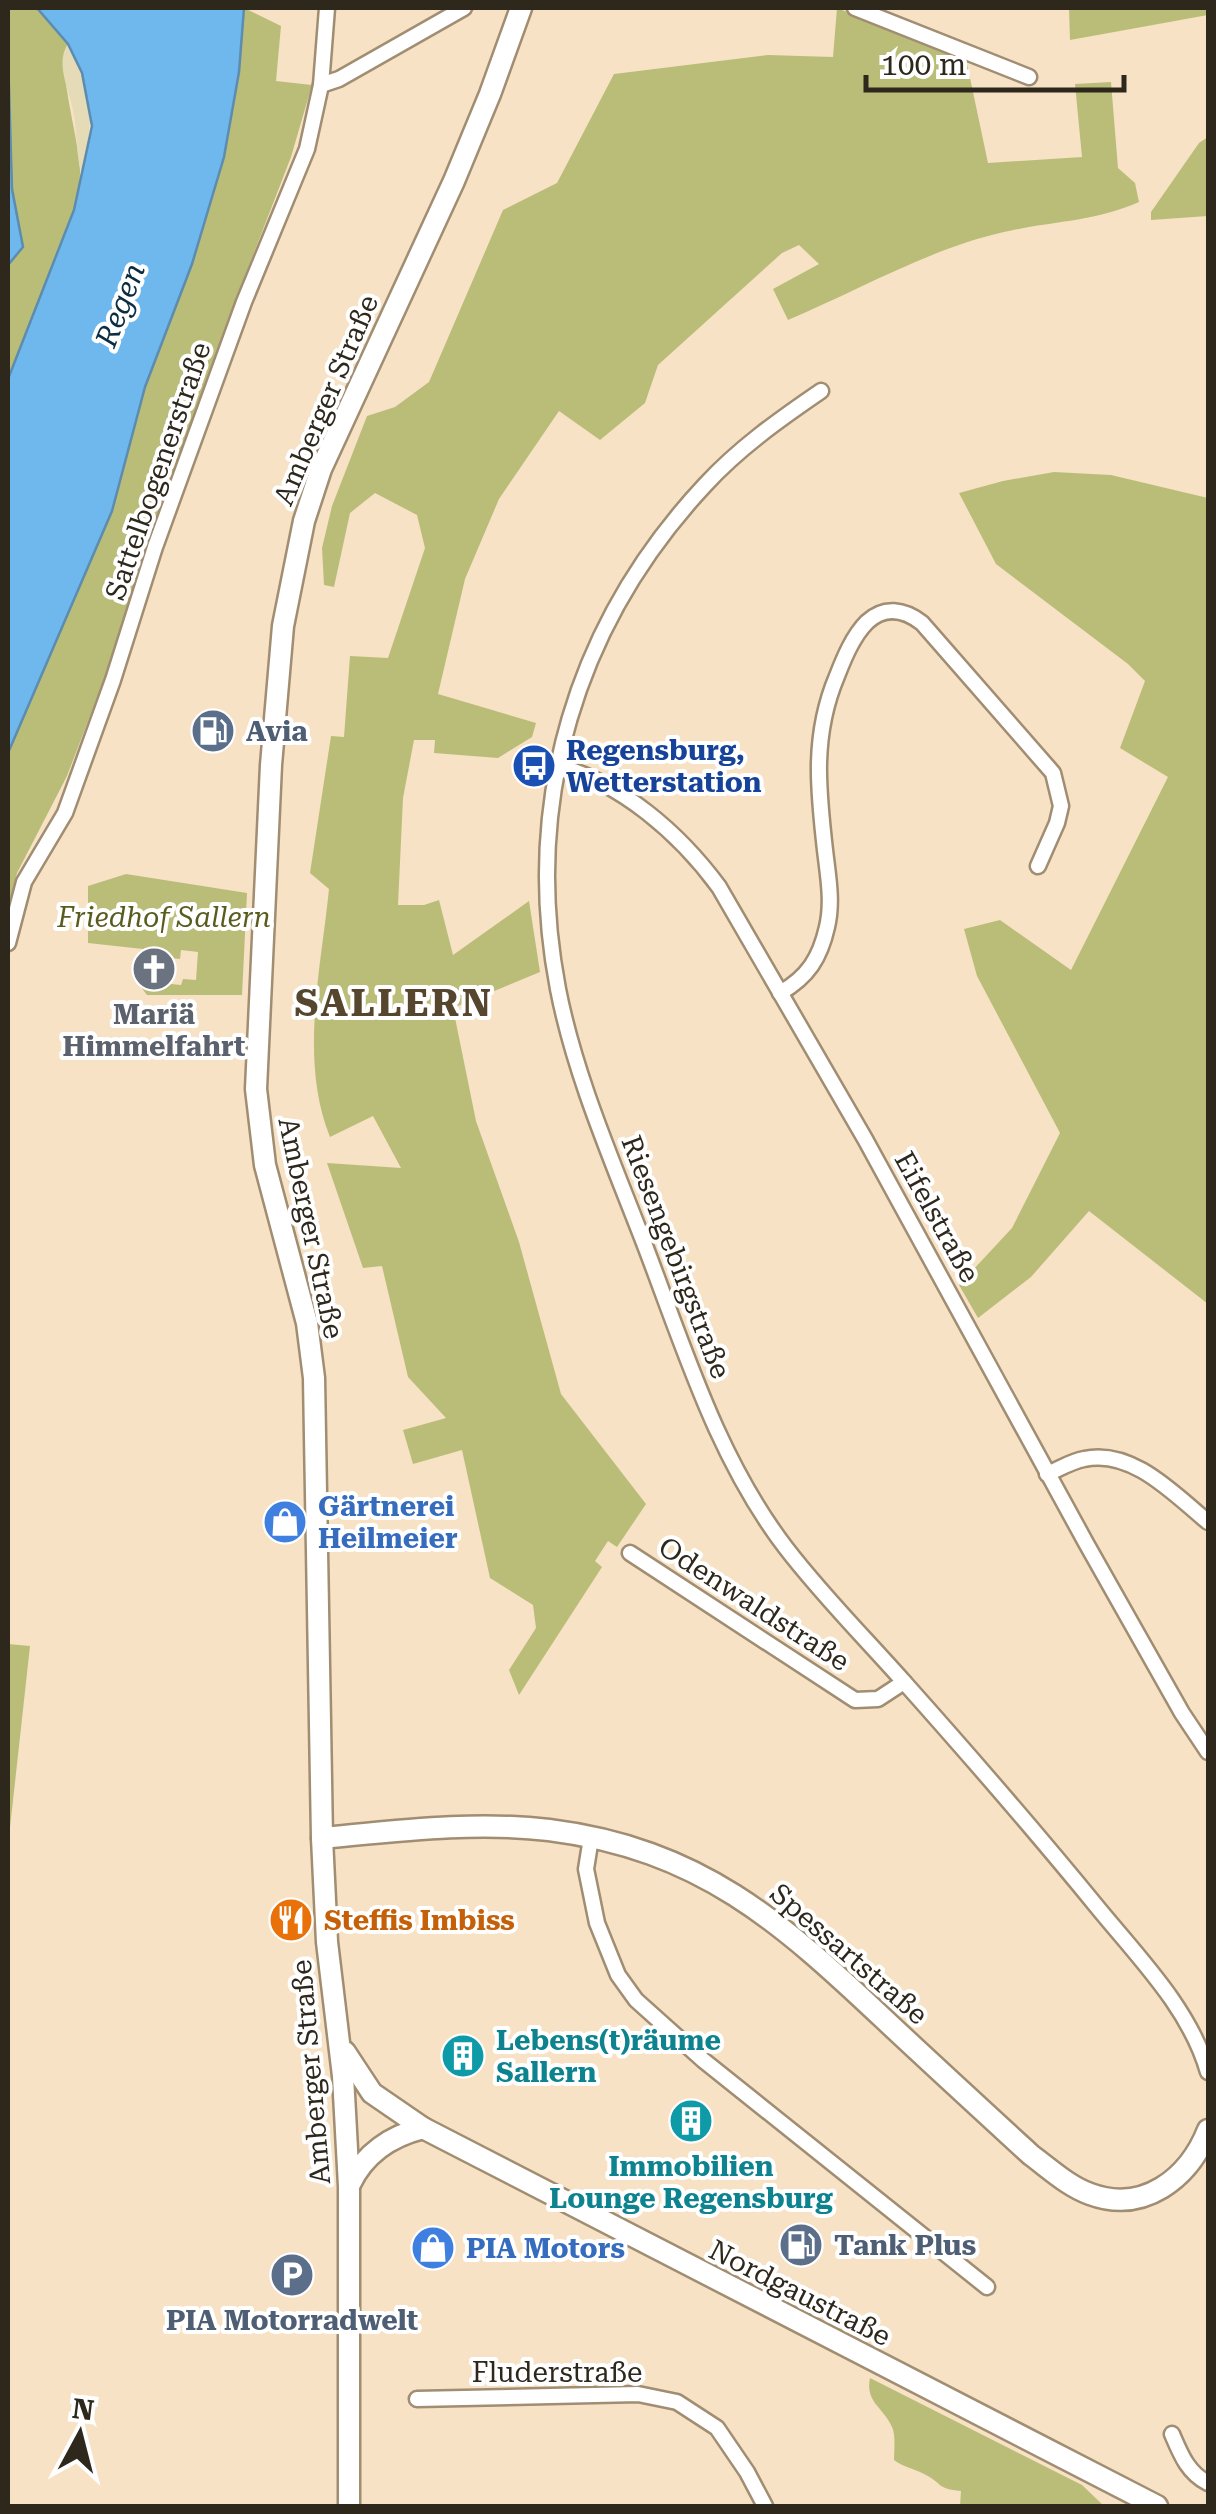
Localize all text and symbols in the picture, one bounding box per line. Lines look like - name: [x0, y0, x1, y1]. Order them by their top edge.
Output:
- scale bar: [866, 30, 1124, 92]
- text: 100 m: [881, 47, 966, 82]
- water label: Regen: [88, 258, 152, 353]
- street label: Amberger Straße: [267, 290, 385, 510]
- street label: Sattelbogenerstraße: [98, 338, 218, 604]
- fuel station icon: Avia: [190, 708, 236, 754]
- place label: Avia: [246, 715, 308, 748]
- place label: Regensburg, Wetterstation: [566, 734, 762, 799]
- bus stop icon: Regensburg, Wetterstation: [511, 743, 557, 789]
- park label: Friedhof Sallern: [56, 901, 271, 934]
- church icon: Mariä Himmelfahrt: [131, 946, 177, 992]
- district label: SALLERN: [294, 981, 494, 1025]
- place label: Mariä Himmelfahrt: [63, 998, 245, 1063]
- street label: Amberger Straße: [271, 1114, 351, 1342]
- street label: Riesengebirgstraße: [614, 1131, 738, 1383]
- street label: Eifelstraße: [888, 1146, 986, 1288]
- place label: Gärtnerei Heilmeier: [318, 1490, 458, 1555]
- shop icon: Gärtnerei Heilmeier: [262, 1499, 308, 1545]
- street label: Odenwaldstraße: [652, 1530, 856, 1678]
- street label: Spessartstraße: [763, 1877, 935, 2031]
- restaurant icon: Steffis Imbiss: [268, 1897, 314, 1943]
- place label: Steffis Imbiss: [324, 1904, 515, 1937]
- street label: Amberger Straße: [285, 1958, 337, 2186]
- place label: Lebens(t)räume Sallern: [496, 2024, 721, 2089]
- building icon: Lebens(t)räume Sallern: [440, 2033, 486, 2079]
- building icon: Immobilien Lounge Regensburg: [668, 2098, 714, 2144]
- place label: Immobilien Lounge Regensburg: [549, 2150, 833, 2215]
- fuel station icon: Tank Plus: [778, 2222, 824, 2268]
- shop icon: PIA Motors: [410, 2225, 456, 2271]
- place label: Tank Plus: [834, 2229, 976, 2262]
- place label: PIA Motors: [466, 2232, 625, 2265]
- street label: Nordgaustraße: [704, 2233, 896, 2353]
- parking icon: PIA Motorradwelt: [269, 2252, 315, 2298]
- place label: PIA Motorradwelt: [166, 2304, 418, 2337]
- street label: Fluderstraße: [472, 2356, 642, 2389]
- north arrow: [30, 2384, 130, 2484]
- text: N: [70, 2392, 96, 2427]

